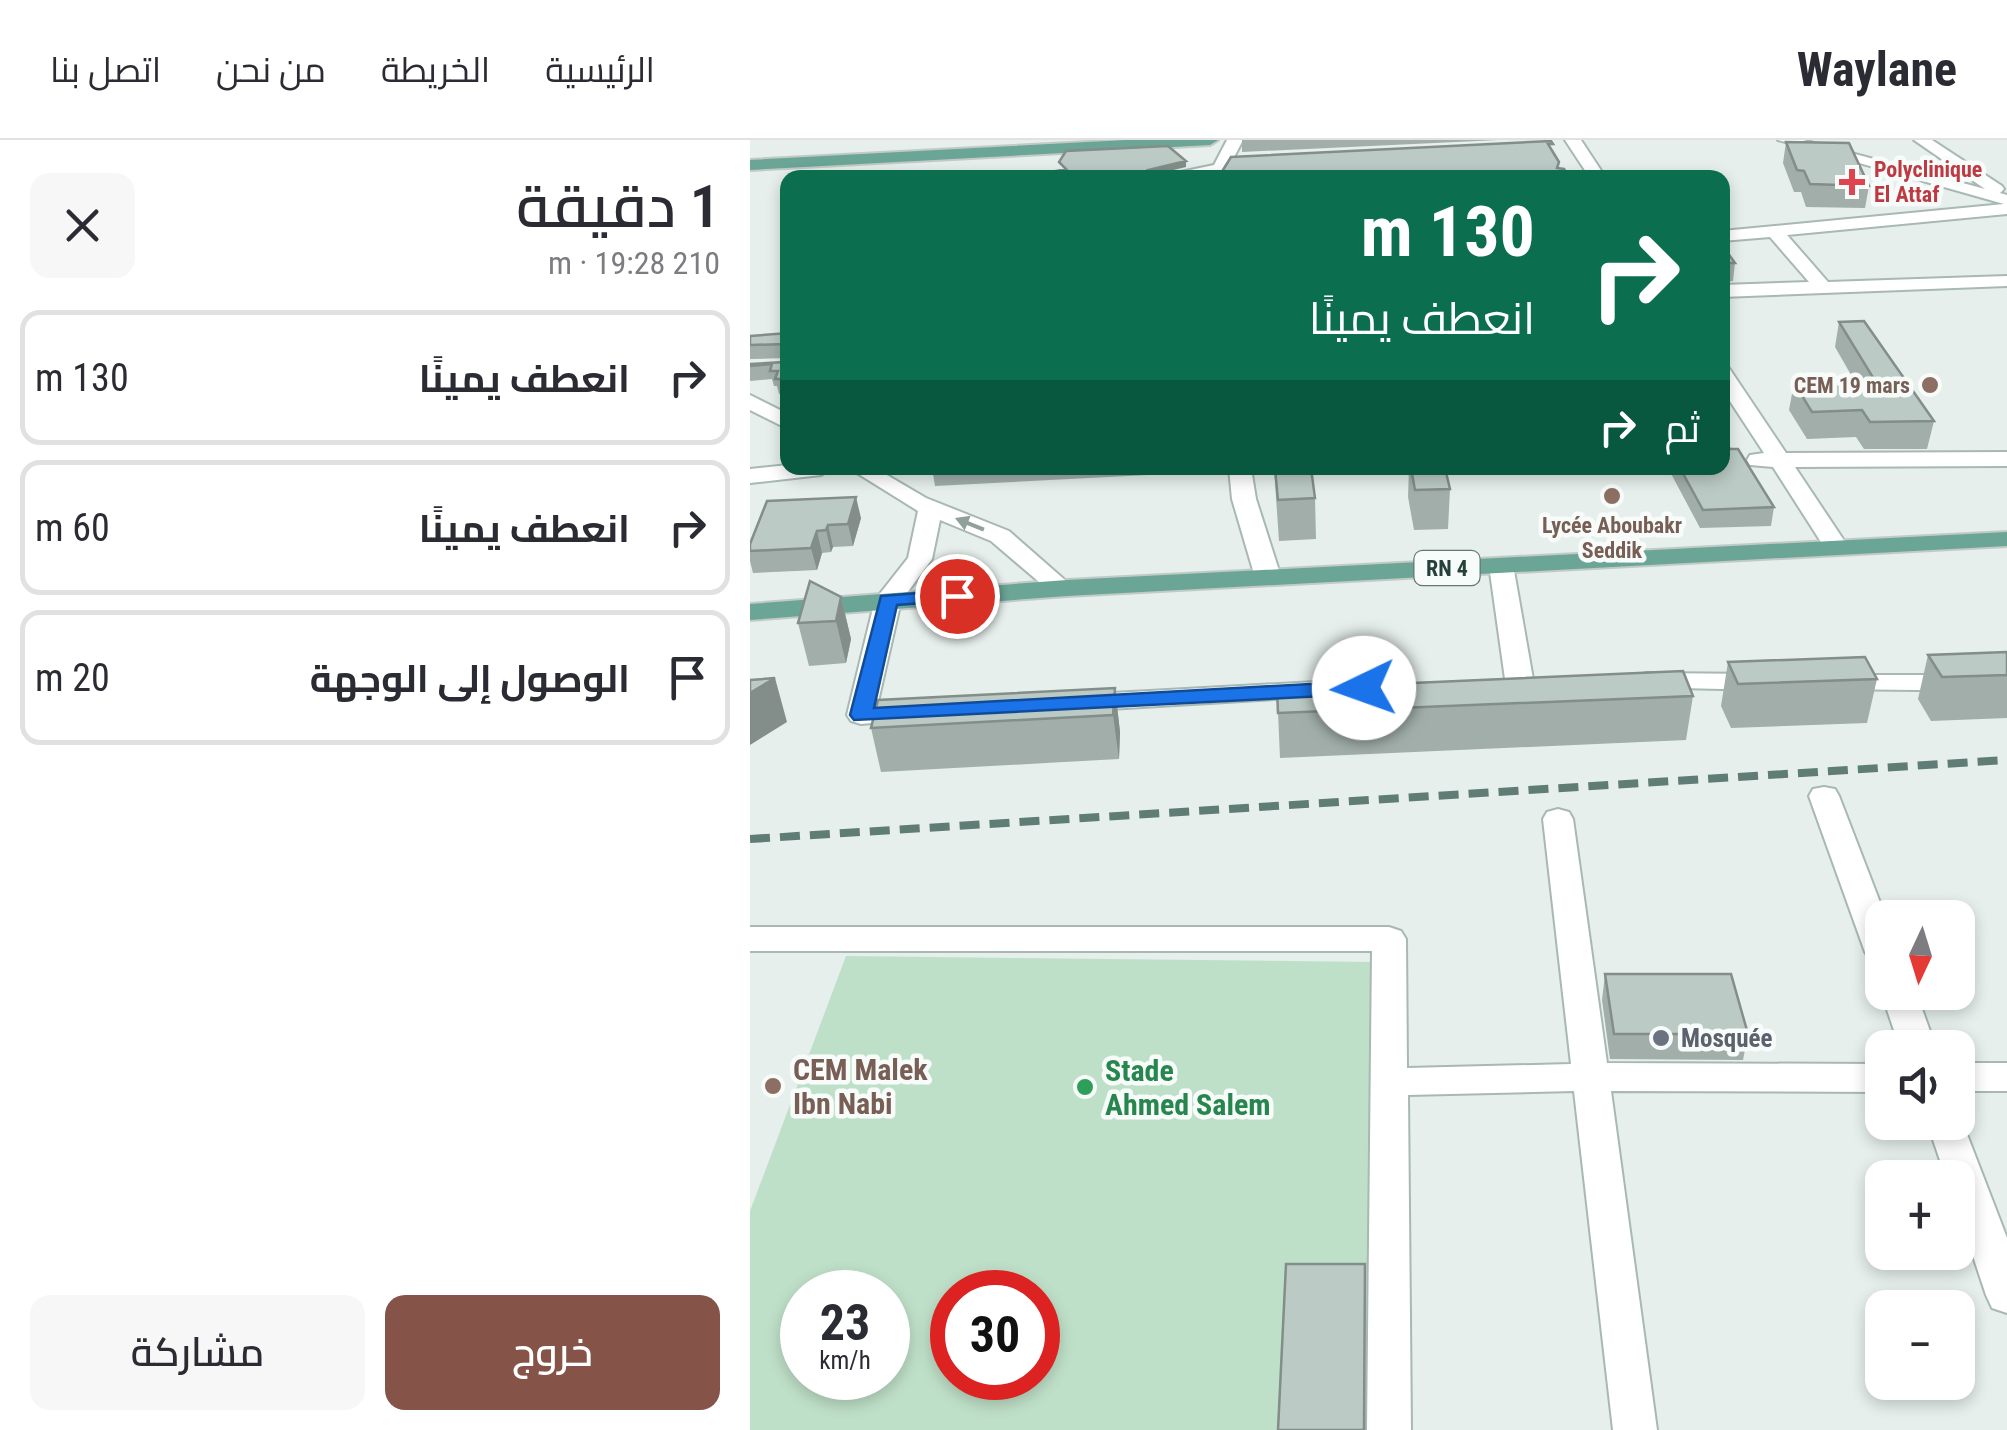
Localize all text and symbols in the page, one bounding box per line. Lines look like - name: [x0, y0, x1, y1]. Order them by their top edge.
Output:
- text: Waylane: [1797, 41, 1957, 98]
- text: اتصل بنا: [50, 50, 161, 91]
- text: من نحن: [216, 50, 326, 91]
- text: الخريطة: [381, 50, 490, 91]
- text: الرئيسية: [545, 50, 655, 91]
- place label: Polyclinique El Attaf: [1874, 157, 1982, 207]
- marker: Polyclinique El Attaf: [1839, 169, 1865, 195]
- text: 1 دقيقة: [516, 171, 720, 242]
- button: close: [30, 173, 135, 278]
- text: 130 m: [1361, 191, 1535, 273]
- icon: right: [1570, 210, 1700, 340]
- text: 210 m · 19:28: [548, 244, 720, 282]
- text: انعطف يمينًا: [1309, 292, 1535, 345]
- icon: right: [660, 350, 715, 405]
- text: 130 m: [35, 356, 129, 400]
- text: انعطف يمينًا: [419, 357, 630, 401]
- place label: CEM 19 mars: [1794, 373, 1910, 398]
- marker: CEM 19 mars: [1919, 374, 1941, 396]
- icon: right: [1590, 400, 1645, 455]
- text: ثم: [1665, 407, 1700, 451]
- marker: Lycée Aboubakr Seddik: [1601, 485, 1623, 507]
- icon: right: [660, 500, 715, 555]
- text: 60 m: [35, 506, 110, 550]
- text: انعطف يمينًا: [419, 507, 630, 551]
- place label: Lycée Aboubakr Seddik: [1542, 513, 1682, 563]
- one-way arrow: [955, 515, 985, 531]
- road number: RN 4: [1414, 551, 1480, 585]
- pin: [915, 554, 1000, 639]
- icon: arrive: [930, 569, 985, 624]
- position arrow: [1312, 636, 1416, 740]
- icon: arrive: [660, 650, 715, 705]
- text: 20 m: [35, 656, 110, 700]
- text: الوصول إلى الوجهة: [310, 657, 630, 701]
- north arrow: [1865, 900, 1975, 1010]
- map controls: [1865, 900, 1975, 1400]
- place label: Mosquée: [1681, 1024, 1772, 1053]
- marker: Mosquée: [1650, 1027, 1672, 1049]
- button: sound: [1865, 1030, 1975, 1140]
- place label: CEM Malek Ibn Nabi: [793, 1052, 928, 1121]
- place label: Stade Ahmed Salem: [1105, 1053, 1271, 1122]
- marker: CEM Malek Ibn Nabi: [762, 1075, 784, 1097]
- marker: Stade Ahmed Salem: [1074, 1076, 1096, 1098]
- button: +: [1865, 1160, 1975, 1270]
- speed limit sign: 30: [930, 1270, 1060, 1400]
- button: −: [1865, 1290, 1975, 1400]
- text: 23: [820, 1294, 870, 1352]
- button: مشاركة: [30, 1295, 365, 1410]
- button: خروج: [385, 1295, 720, 1410]
- text: km/h: [819, 1346, 871, 1375]

